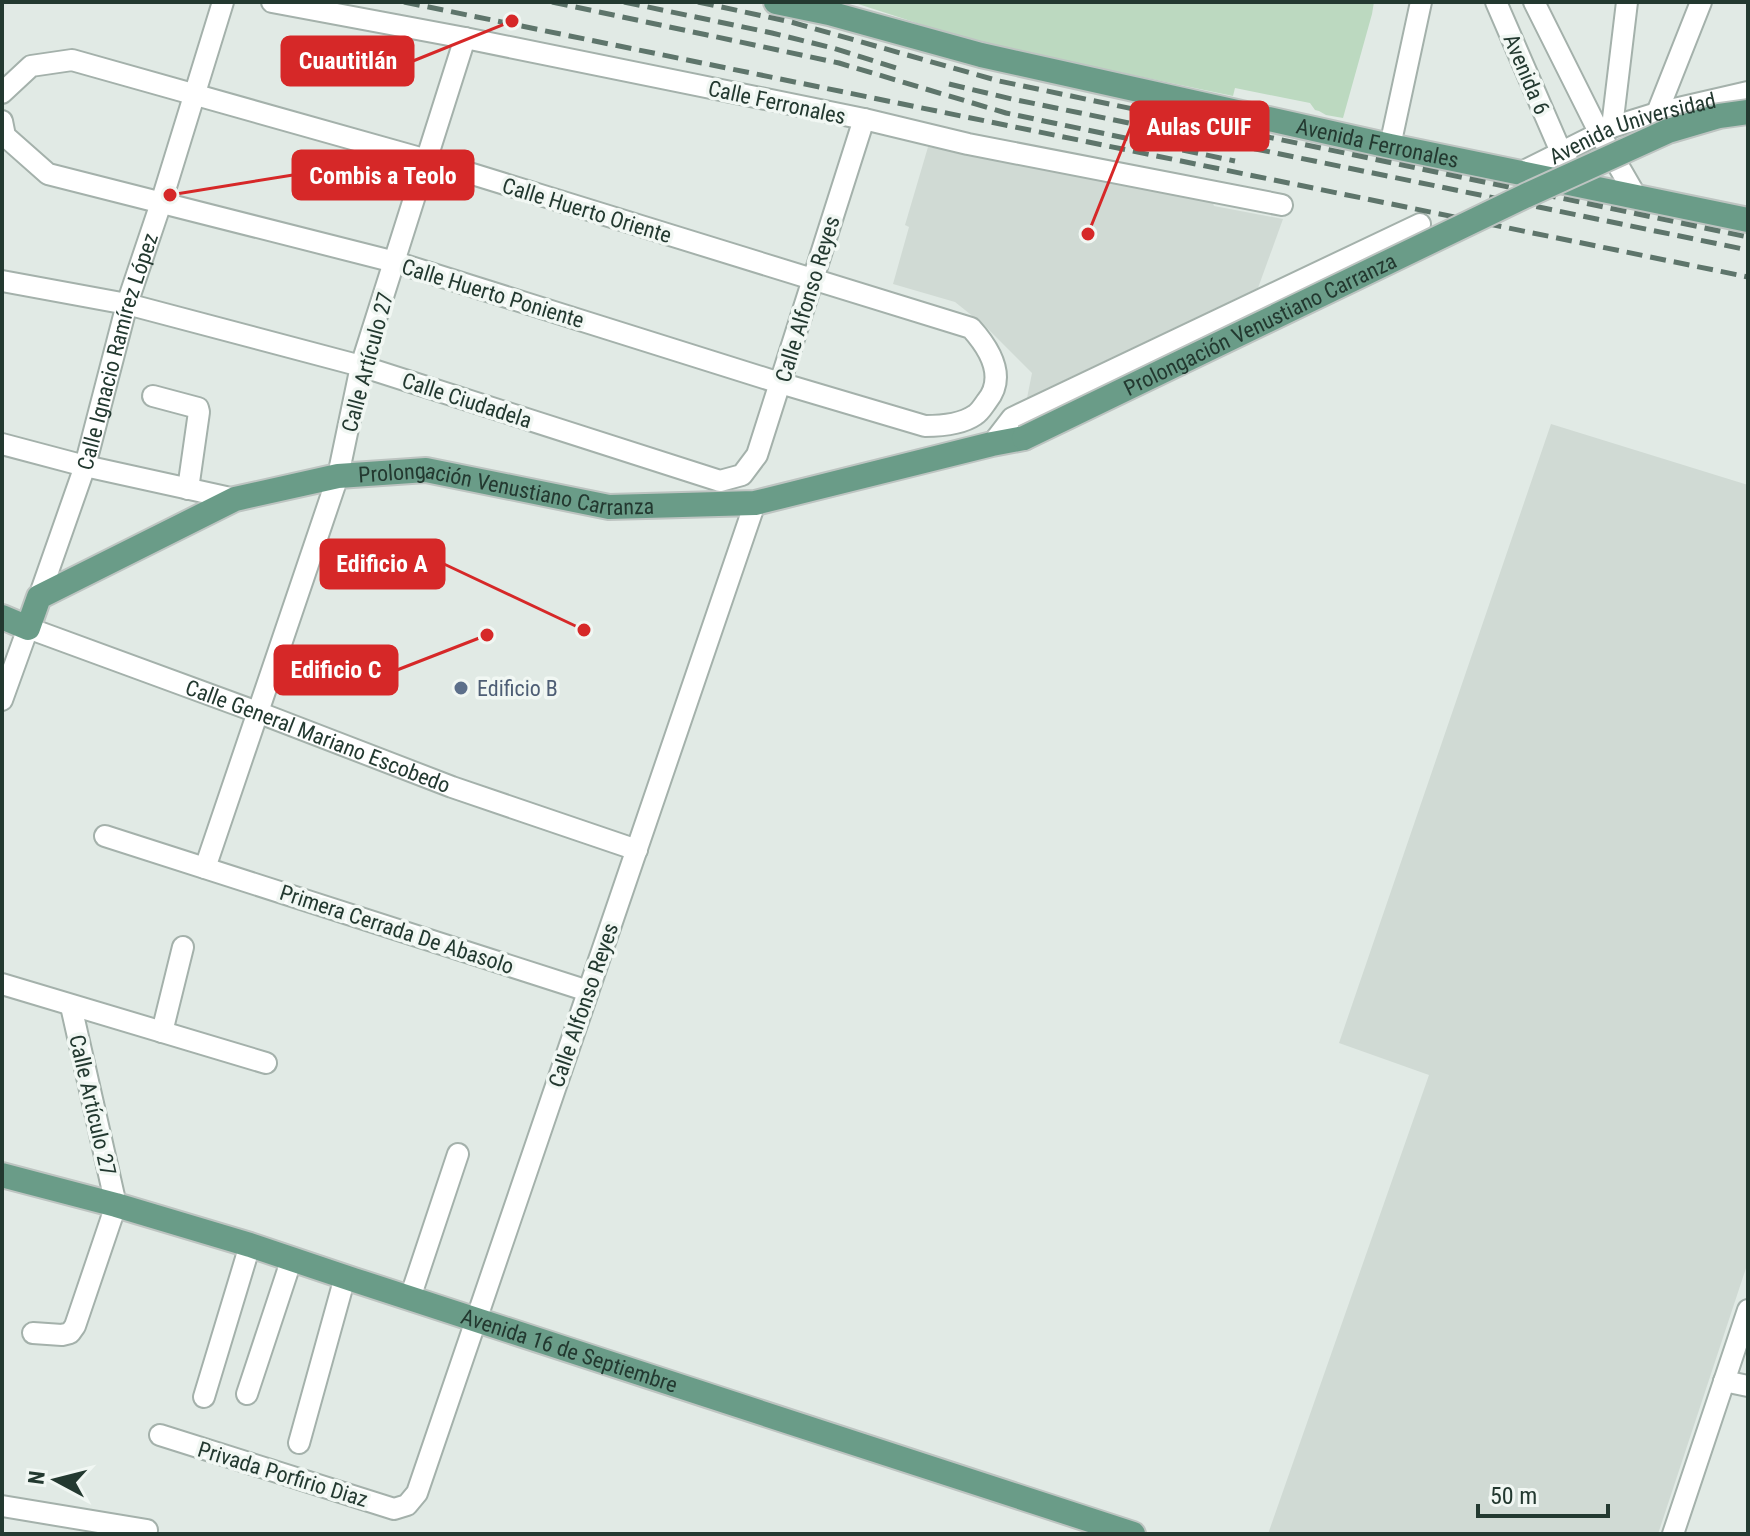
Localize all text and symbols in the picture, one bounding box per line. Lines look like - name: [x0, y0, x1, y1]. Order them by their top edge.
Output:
- street label: Avenida 6: [1498, 30, 1555, 118]
- callout: Cuautitlán: [282, 37, 413, 85]
- text: Cuautitlán: [299, 47, 397, 75]
- street label: Calle Ferronales: [706, 76, 848, 129]
- street label: Avenida Universidad: [1545, 88, 1718, 169]
- callout: Aulas CUIF: [1131, 102, 1268, 150]
- text: Aulas CUIF: [1146, 113, 1252, 141]
- street label: Avenida Ferronales: [1294, 114, 1461, 173]
- callout: Combis a Teolo: [293, 151, 473, 199]
- text: Combis a Teolo: [309, 162, 457, 190]
- street label: Calle Huerto Oriente: [499, 173, 674, 248]
- street label: Calle Alfonso Reyes: [770, 213, 845, 385]
- street label: Calle Ignacio Ramírez López: [73, 230, 163, 473]
- street label: Prolongación Venustiano Carranza: [1120, 248, 1401, 401]
- street label: Calle Huerto Poniente: [399, 254, 587, 333]
- street label: Calle Artículo 27: [337, 289, 398, 435]
- street label: Calle Ciudadela: [399, 368, 535, 433]
- street label: Prolongación Venustiano Carranza: [357, 458, 655, 520]
- callout: Edificio A: [321, 540, 444, 588]
- text: Edificio A: [336, 550, 428, 578]
- callout: Edificio C: [275, 646, 397, 694]
- text: Edificio C: [291, 656, 381, 684]
- street label: Calle General Mariano Escobedo: [182, 675, 454, 798]
- place label: Edificio B: [477, 676, 558, 701]
- marker: Edificio B: [452, 679, 470, 697]
- street label: Primera Cerrada De Abasolo: [277, 880, 517, 979]
- street label: Calle Alfonso Reyes: [544, 920, 623, 1091]
- street label: Calle Artículo 27: [64, 1032, 121, 1178]
- street label: Avenida 16 de Septiembre: [458, 1304, 680, 1398]
- street label: Privada Porfirio Diaz: [195, 1437, 371, 1512]
- north arrow: [16, 1440, 96, 1520]
- scale bar: [1478, 1468, 1608, 1518]
- text: N: [23, 1469, 50, 1486]
- text: 50 m: [1490, 1482, 1537, 1510]

